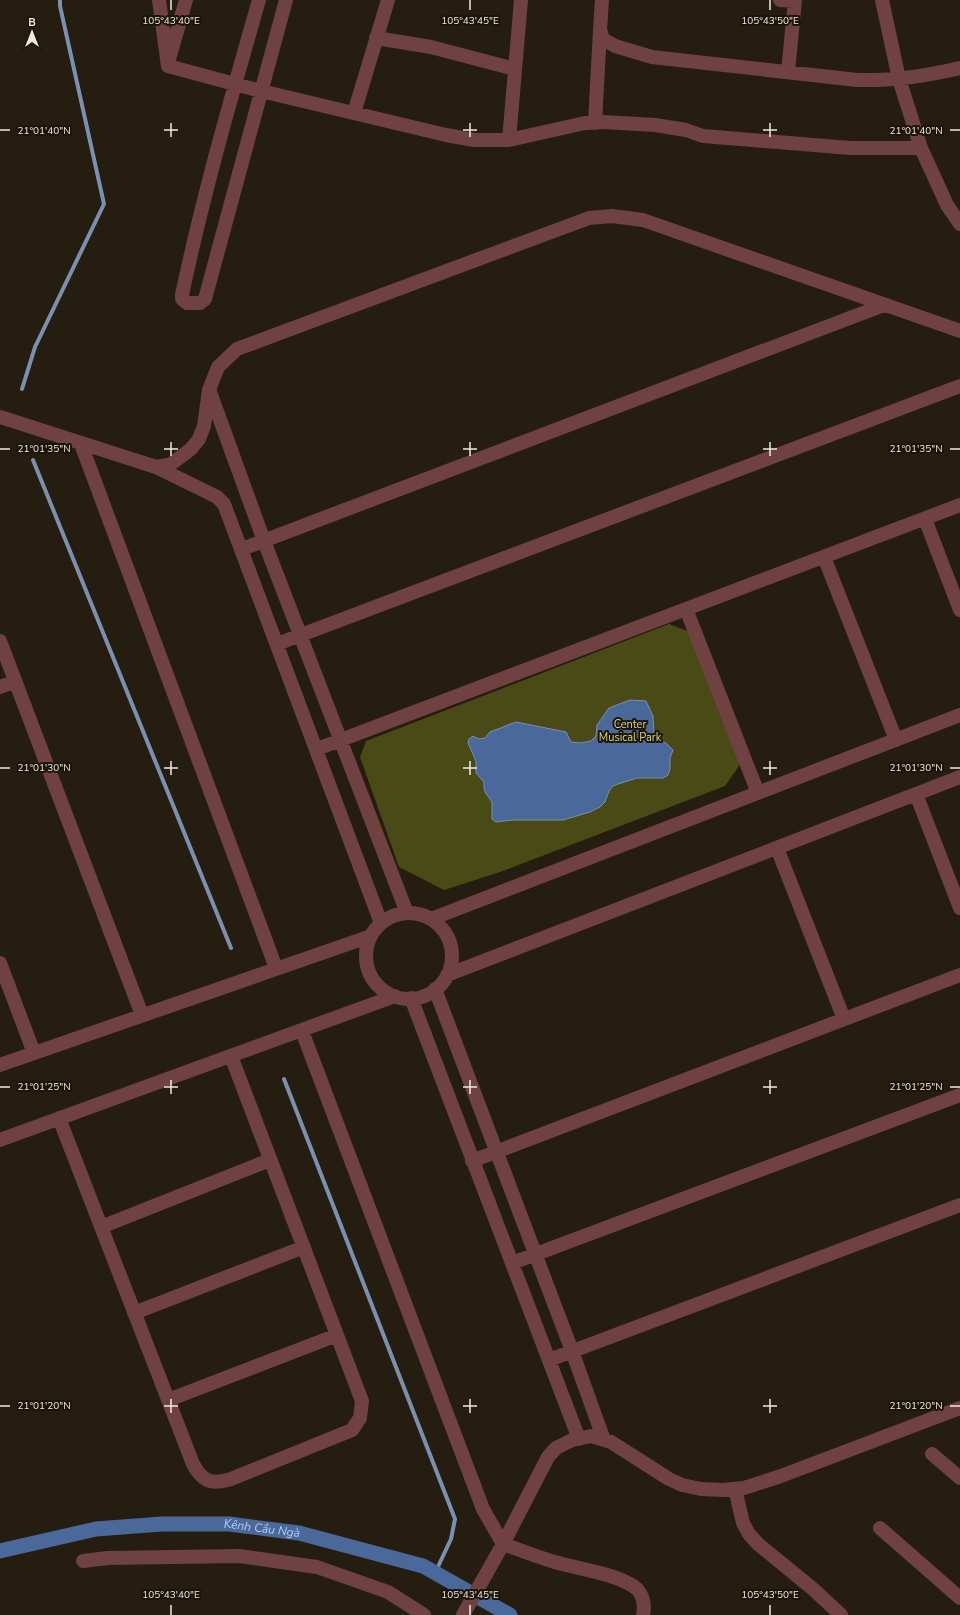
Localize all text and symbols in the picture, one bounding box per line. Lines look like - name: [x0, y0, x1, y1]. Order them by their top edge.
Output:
- north arrow: [12, 12, 52, 52]
- text: 105°43'40"E: [142, 14, 200, 28]
- text: 105°43'45"E: [441, 14, 499, 28]
- text: 105°43'50"E: [741, 14, 799, 28]
- text: B: [28, 15, 36, 30]
- text: 21°01'40"N: [17, 124, 71, 138]
- text: 21°01'40"N: [889, 124, 943, 138]
- text: 21°01'35"N: [17, 442, 71, 456]
- text: 21°01'35"N: [889, 442, 943, 456]
- park label: Center Musical Park: [599, 717, 662, 745]
- text: 21°01'30"N: [17, 761, 71, 775]
- text: 21°01'30"N: [889, 761, 943, 775]
- text: 21°01'25"N: [17, 1080, 71, 1094]
- text: 21°01'25"N: [889, 1080, 943, 1094]
- text: 21°01'20"N: [17, 1399, 71, 1413]
- text: 21°01'20"N: [889, 1399, 943, 1413]
- water label: Kênh Cầu Ngà: [224, 1516, 301, 1541]
- text: 105°43'40"E: [142, 1588, 200, 1602]
- text: 105°43'45"E: [441, 1588, 499, 1602]
- text: 105°43'50"E: [741, 1588, 799, 1602]

